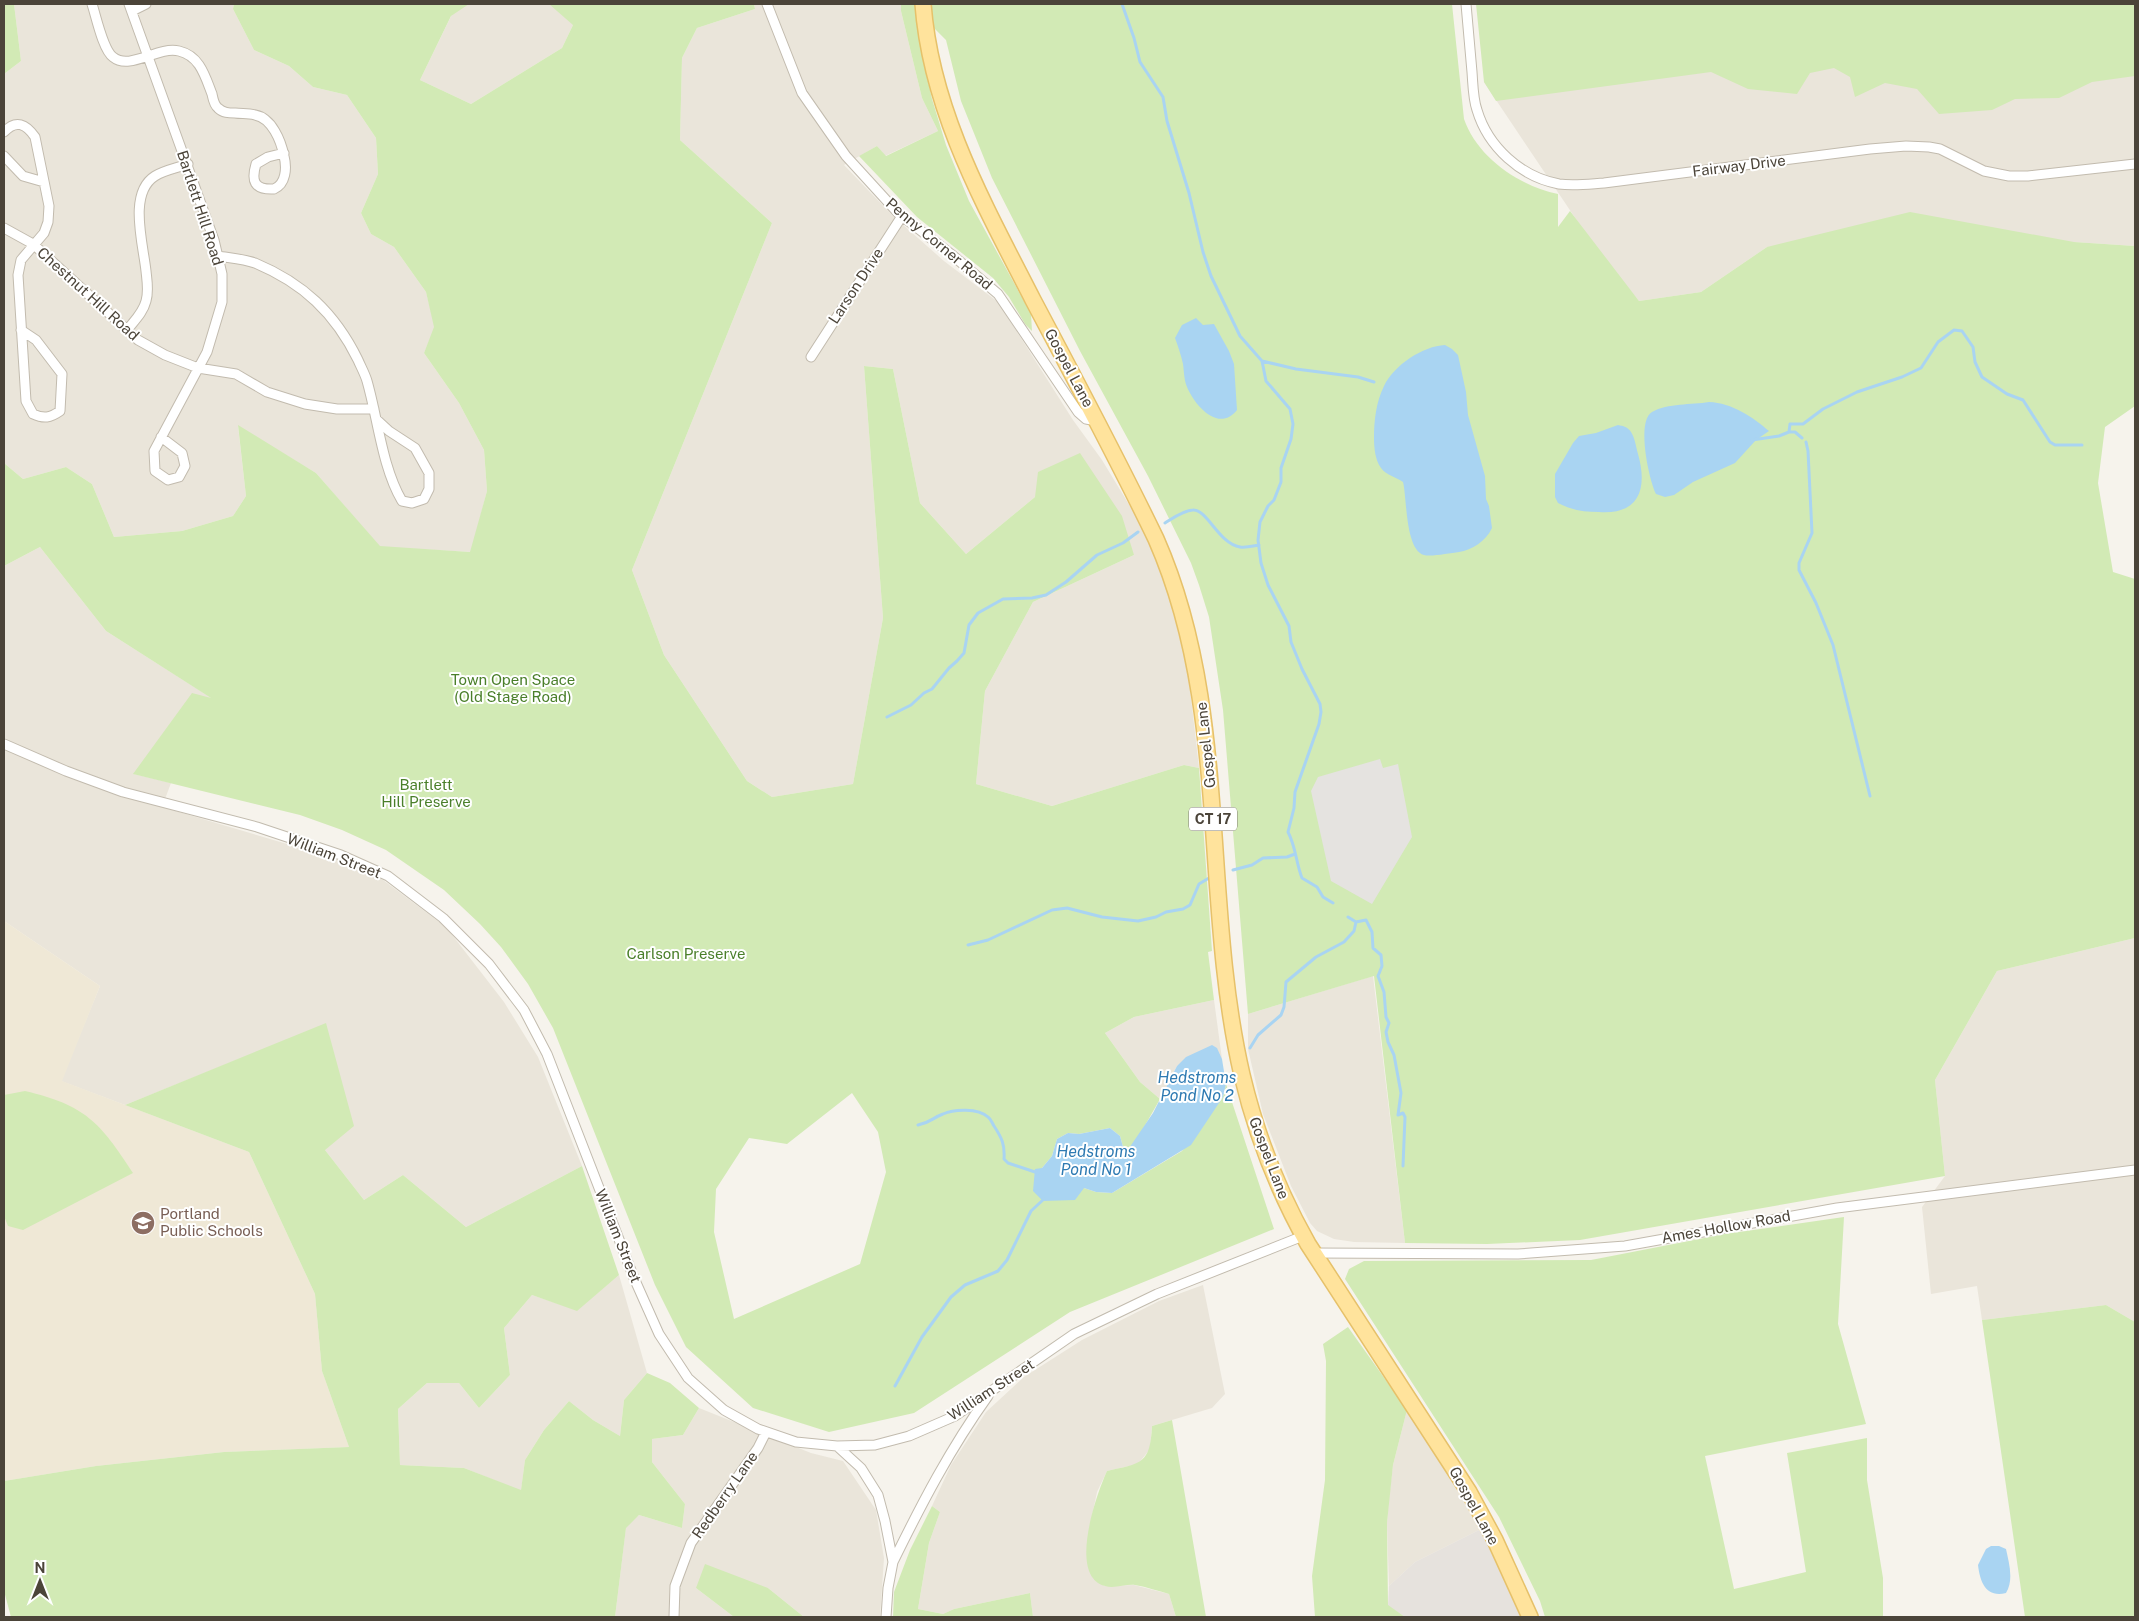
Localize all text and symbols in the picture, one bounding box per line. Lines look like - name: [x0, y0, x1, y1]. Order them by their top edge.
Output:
- street label: Bartlett Hill Road: [174, 148, 227, 268]
- street label: Fairway Drive: [1691, 151, 1787, 180]
- street label: Penny Corner Road: [883, 194, 996, 293]
- street label: Chestnut Hill Road: [34, 244, 143, 344]
- street label: Larson Drive: [825, 245, 886, 327]
- street label: Gospel Lane: [1042, 326, 1097, 410]
- park label: Town Open Space (Old Stage Road): [451, 671, 575, 705]
- street label: Gospel Lane: [1193, 701, 1218, 789]
- park label: Bartlett Hill Preserve: [381, 776, 471, 810]
- road number: CT 17: [1189, 808, 1237, 831]
- street label: William Street: [285, 830, 384, 881]
- park label: Carlson Preserve: [627, 945, 745, 962]
- water label: Hedstroms Pond No 2: [1158, 1068, 1237, 1105]
- street label: Gospel Lane: [1246, 1114, 1293, 1201]
- water label: Hedstroms Pond No 1: [1057, 1142, 1136, 1179]
- street label: William Street: [592, 1187, 645, 1285]
- place label: Portland Public Schools: [160, 1205, 263, 1239]
- street label: Ames Hollow Road: [1660, 1207, 1792, 1246]
- school or university icon: Portland Public Schools: [130, 1210, 156, 1236]
- street label: William Street: [944, 1355, 1037, 1424]
- street label: Redberry Lane: [688, 1448, 761, 1541]
- street label: Gospel Lane: [1446, 1464, 1503, 1548]
- north arrow: [15, 1556, 65, 1606]
- text: N: [35, 1560, 45, 1576]

